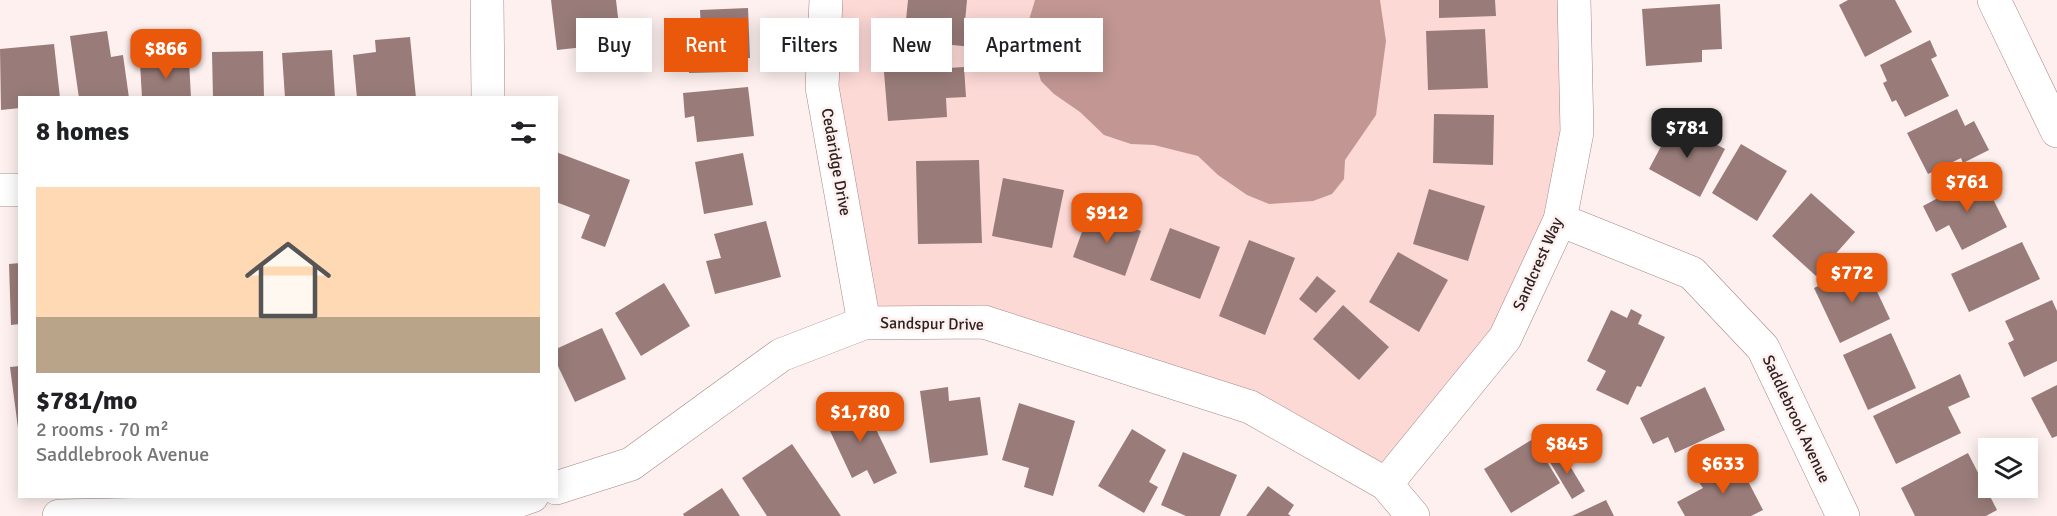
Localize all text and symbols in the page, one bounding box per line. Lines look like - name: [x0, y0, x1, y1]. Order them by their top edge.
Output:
- chip: Buy: [576, 18, 652, 72]
- chip: Rent: [664, 18, 748, 72]
- chip: Filters: [760, 18, 859, 72]
- chip: New: [871, 18, 952, 72]
- chip: Apartment: [964, 18, 1103, 72]
- pin: $866: [130, 29, 202, 80]
- text: $866: [144, 36, 188, 61]
- street label: Cedaridge Drive: [817, 107, 855, 217]
- pin: $781: [1651, 108, 1723, 159]
- text: $781: [1665, 115, 1709, 140]
- text: 8 homes: [36, 116, 129, 148]
- icon: filters: [507, 116, 540, 149]
- pin: $761: [1931, 162, 2003, 213]
- text: $761: [1945, 169, 1989, 194]
- pin: $912: [1071, 193, 1143, 244]
- text: $912: [1085, 200, 1129, 225]
- street label: Sandcrest Way: [1509, 214, 1568, 314]
- icon: home: [234, 226, 342, 334]
- pin: $772: [1816, 253, 1888, 304]
- text: $772: [1830, 260, 1874, 285]
- street label: Sandspur Drive: [880, 313, 984, 335]
- street label: Saddlebrook Avenue: [1758, 352, 1834, 486]
- text: $781/mo: [36, 385, 137, 417]
- pin: $1,780: [811, 392, 909, 443]
- text: $1,780: [830, 399, 890, 424]
- text: 2 rooms · 70 m²: [36, 417, 169, 442]
- pin: $845: [1531, 424, 1603, 475]
- text: $845: [1545, 431, 1589, 456]
- map controls: [1978, 438, 2038, 498]
- button: layers: [1978, 438, 2038, 498]
- text: Saddlebrook Avenue: [36, 442, 209, 467]
- pin: $633: [1687, 444, 1759, 495]
- text: $633: [1701, 451, 1745, 476]

